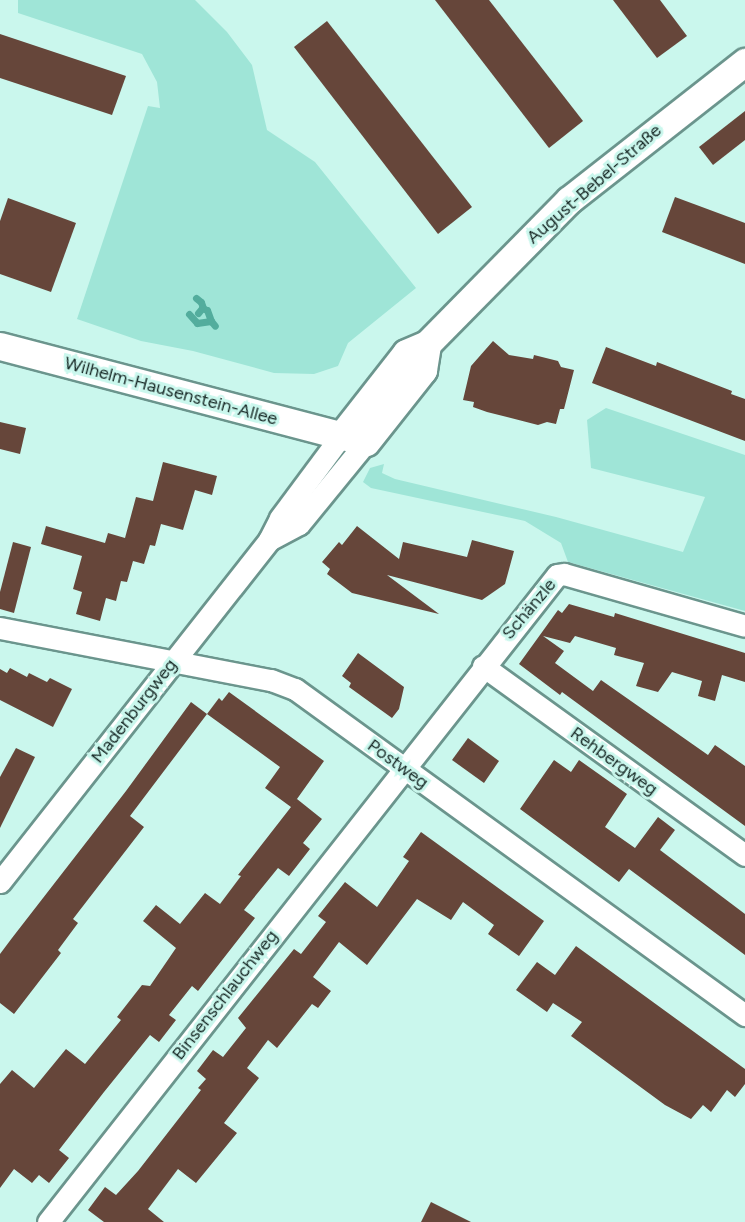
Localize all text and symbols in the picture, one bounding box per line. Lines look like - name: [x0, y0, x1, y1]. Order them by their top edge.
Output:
- street label: August-Bebel-Straße: [522, 120, 666, 248]
- street label: Wilhelm-Hausenstein-Allee: [62, 352, 280, 430]
- street label: Schänzle: [497, 574, 561, 644]
- street label: Madenburgweg: [87, 655, 181, 767]
- street label: Rehbergweg: [566, 722, 662, 800]
- street label: Postweg: [363, 735, 433, 793]
- street label: Binsenschlauchweg: [168, 926, 282, 1064]

